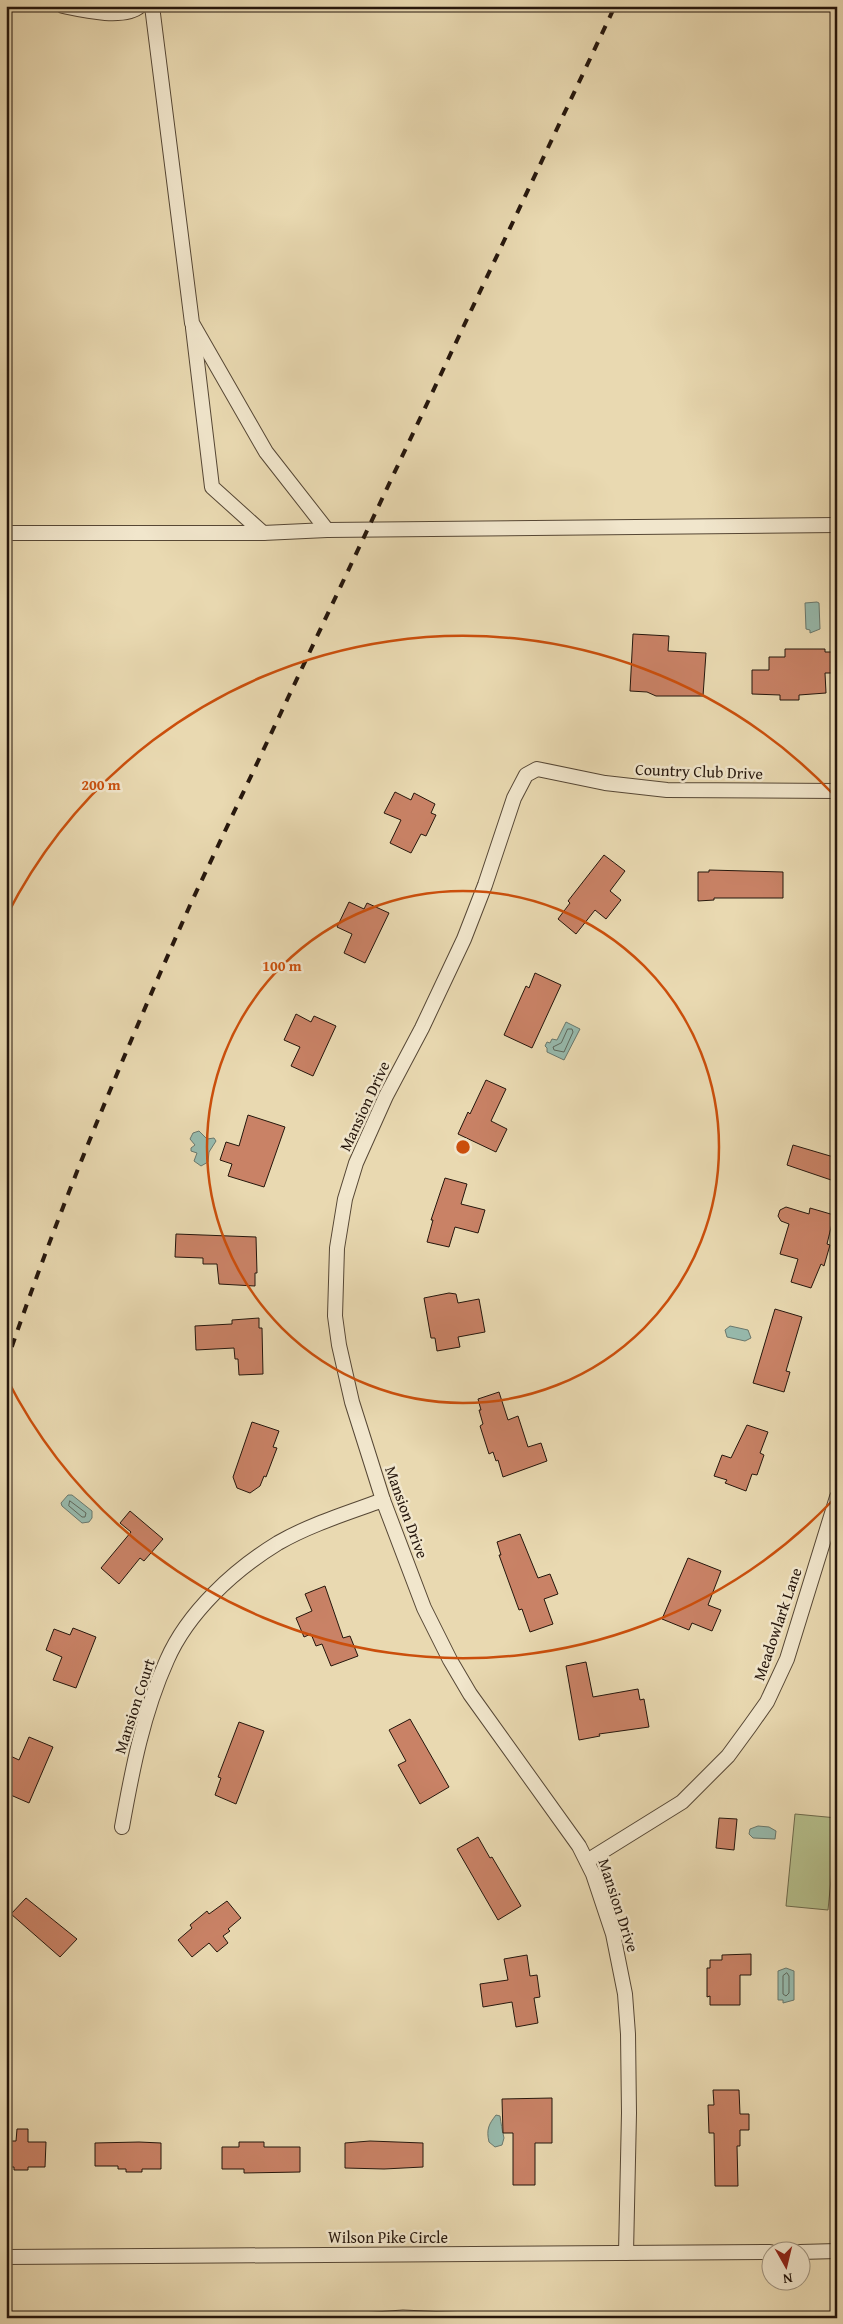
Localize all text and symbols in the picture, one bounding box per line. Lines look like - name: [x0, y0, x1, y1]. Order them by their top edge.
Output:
- street label: Country Club Drive: [635, 757, 763, 785]
- text: 200 m: [81, 774, 121, 795]
- text: 100 m: [262, 955, 302, 976]
- street label: Mansion Drive: [333, 1057, 395, 1155]
- centre of rings: [454, 1138, 472, 1156]
- street label: Mansion Drive: [379, 1462, 435, 1562]
- street label: Meadowlark Lane: [746, 1564, 808, 1684]
- street label: Mansion Court: [107, 1655, 161, 1757]
- street label: Mansion Drive: [593, 1855, 645, 1955]
- street label: Wilson Pike Circle: [328, 2225, 448, 2249]
- north arrow: [760, 2242, 810, 2292]
- text: N: [781, 2268, 794, 2290]

